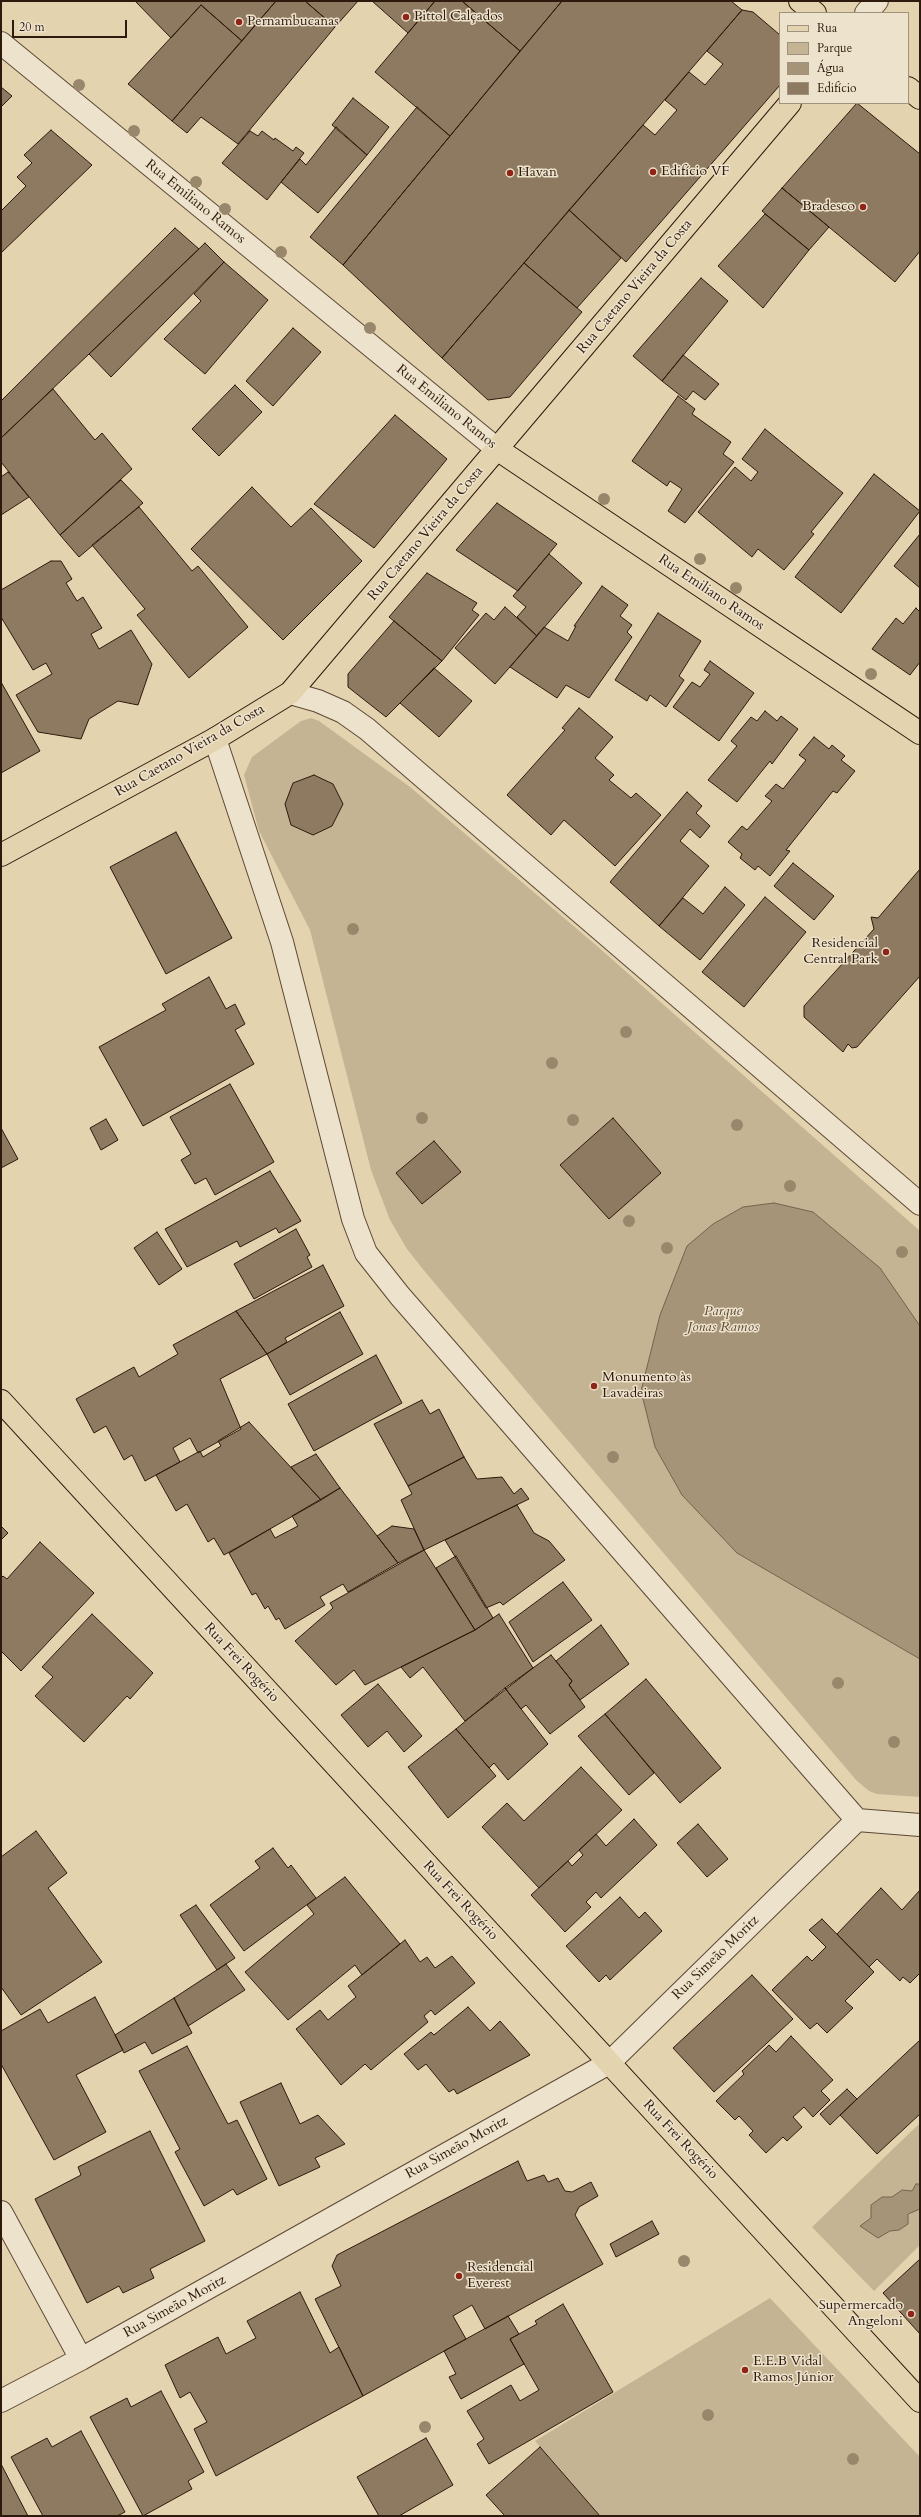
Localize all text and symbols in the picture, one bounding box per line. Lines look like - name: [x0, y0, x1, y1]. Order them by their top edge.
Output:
- place label: Pittol Calçados: [414, 9, 502, 25]
- scale bar: [14, 12, 129, 38]
- marker: Pittol Calçados: [401, 12, 411, 22]
- legend: [779, 12, 909, 104]
- place label: Pernambucanas: [247, 14, 339, 30]
- marker: Pernambucanas: [234, 17, 244, 27]
- text: 20 m: [19, 19, 45, 35]
- text: Rua: [817, 20, 837, 36]
- text: Parque: [817, 40, 852, 56]
- text: Água: [817, 60, 844, 76]
- text: Edifício: [817, 80, 857, 96]
- street label: Rua Emiliano Ramos: [141, 156, 249, 248]
- place label: Edifício VF: [661, 164, 729, 180]
- place label: Havan: [518, 165, 557, 181]
- marker: Edifício VF: [648, 167, 658, 177]
- marker: Havan: [505, 168, 515, 178]
- place label: Bradesco: [802, 199, 855, 215]
- marker: Bradesco: [858, 202, 868, 212]
- street label: Rua Caetano Vieira da Costa: [574, 216, 696, 358]
- street label: Rua Emiliano Ramos: [392, 361, 500, 453]
- street label: Rua Caetano Vieira da Costa: [365, 463, 487, 605]
- street label: Rua Emiliano Ramos: [655, 551, 767, 635]
- street label: Rua Caetano Vieira da Costa: [112, 701, 268, 801]
- place label: Residencial Central Park: [803, 936, 878, 968]
- marker: Residencial Central Park: [881, 947, 891, 957]
- park label: Parque Jonas Ramos: [687, 1304, 759, 1336]
- place label: Monumento às Lavadeiras: [602, 1370, 691, 1402]
- marker: Monumento às Lavadeiras: [589, 1381, 599, 1391]
- street label: Rua Frei Rogério: [200, 1620, 282, 1706]
- street label: Rua Frei Rogério: [419, 1858, 501, 1944]
- street label: Rua Simeão Moritz: [669, 1912, 763, 2004]
- street label: Rua Frei Rogério: [639, 2097, 721, 2183]
- street label: Rua Simeão Moritz: [403, 2113, 511, 2183]
- place label: Residencial Everest: [467, 2260, 533, 2292]
- marker: Residencial Everest: [454, 2271, 464, 2281]
- street label: Rua Simeão Moritz: [121, 2272, 229, 2342]
- place label: Supermercado Angeloni: [819, 2298, 903, 2330]
- marker: Supermercado Angeloni: [906, 2309, 916, 2319]
- place label: E.E.B Vidal Ramos Júnior: [753, 2354, 834, 2386]
- marker: E.E.B Vidal Ramos Júnior: [740, 2365, 750, 2375]

